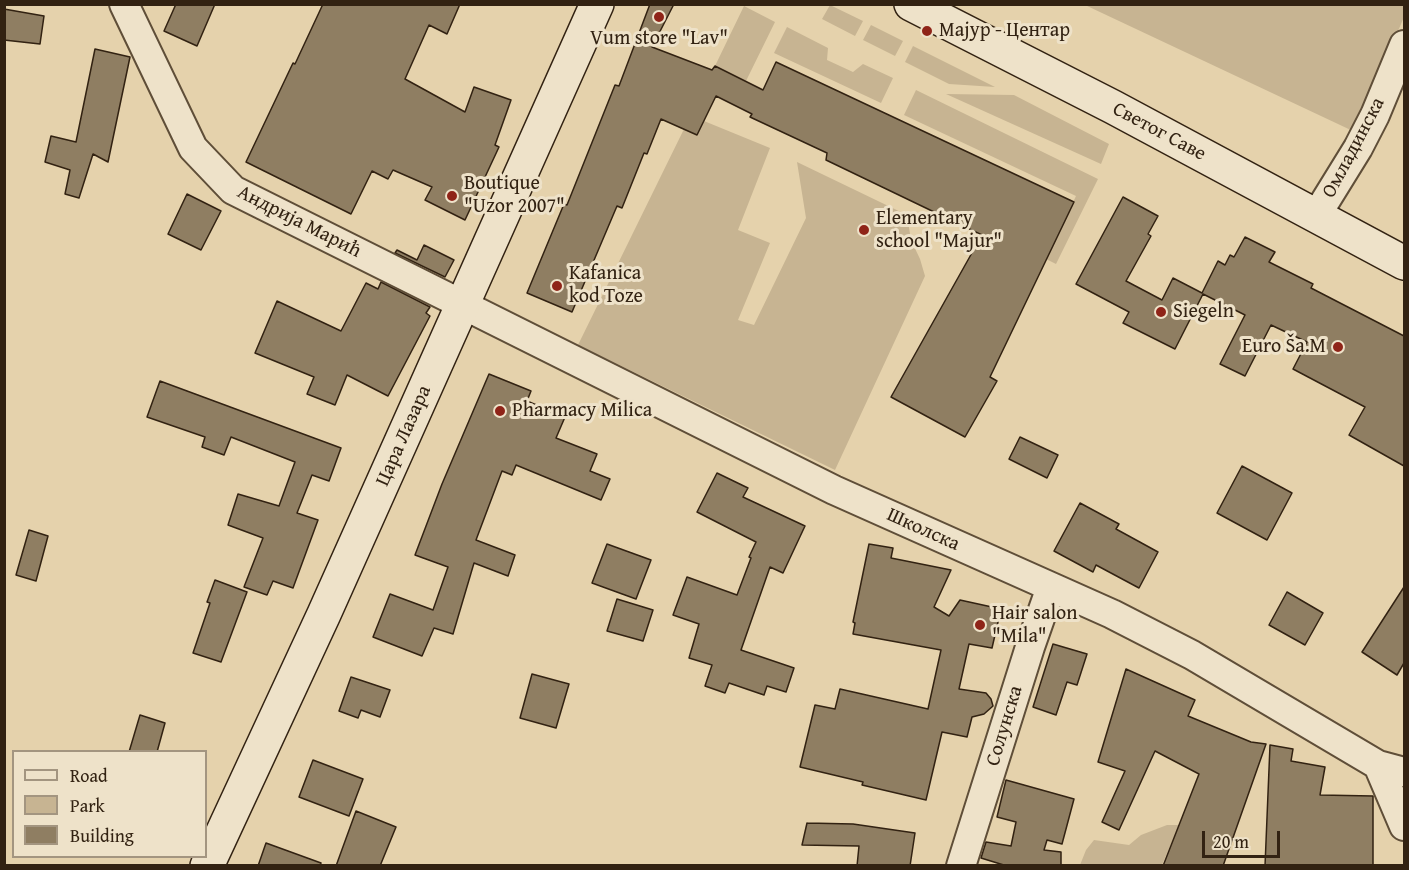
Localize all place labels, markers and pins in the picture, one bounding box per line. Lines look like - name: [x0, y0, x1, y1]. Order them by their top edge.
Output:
- marker: Vum store "Lav": [652, 10, 666, 24]
- place label: Мајур - Центар: [939, 19, 1070, 43]
- marker: Мајур - Центар: [920, 24, 934, 38]
- place label: Vum store "Lav": [590, 27, 728, 51]
- place label: Boutique "Uzor 2007": [464, 172, 565, 219]
- marker: Boutique "Uzor 2007": [445, 189, 459, 203]
- place label: Elementary school "Majur": [876, 207, 1002, 254]
- marker: Elementary school "Majur": [857, 223, 871, 237]
- place label: Kafanica kod Toze: [569, 262, 643, 309]
- marker: Kafanica kod Toze: [550, 279, 564, 293]
- place label: Siegeln: [1173, 300, 1234, 324]
- marker: Siegeln: [1154, 305, 1168, 319]
- place label: Euro Ša.M: [1242, 335, 1326, 359]
- marker: Euro Ša.M: [1331, 340, 1345, 354]
- place label: Pharmacy Milica: [512, 399, 652, 423]
- marker: Pharmacy Milica: [493, 404, 507, 418]
- place label: Hair salon "Mila": [992, 602, 1077, 649]
- marker: Hair salon "Mila": [973, 618, 987, 632]

